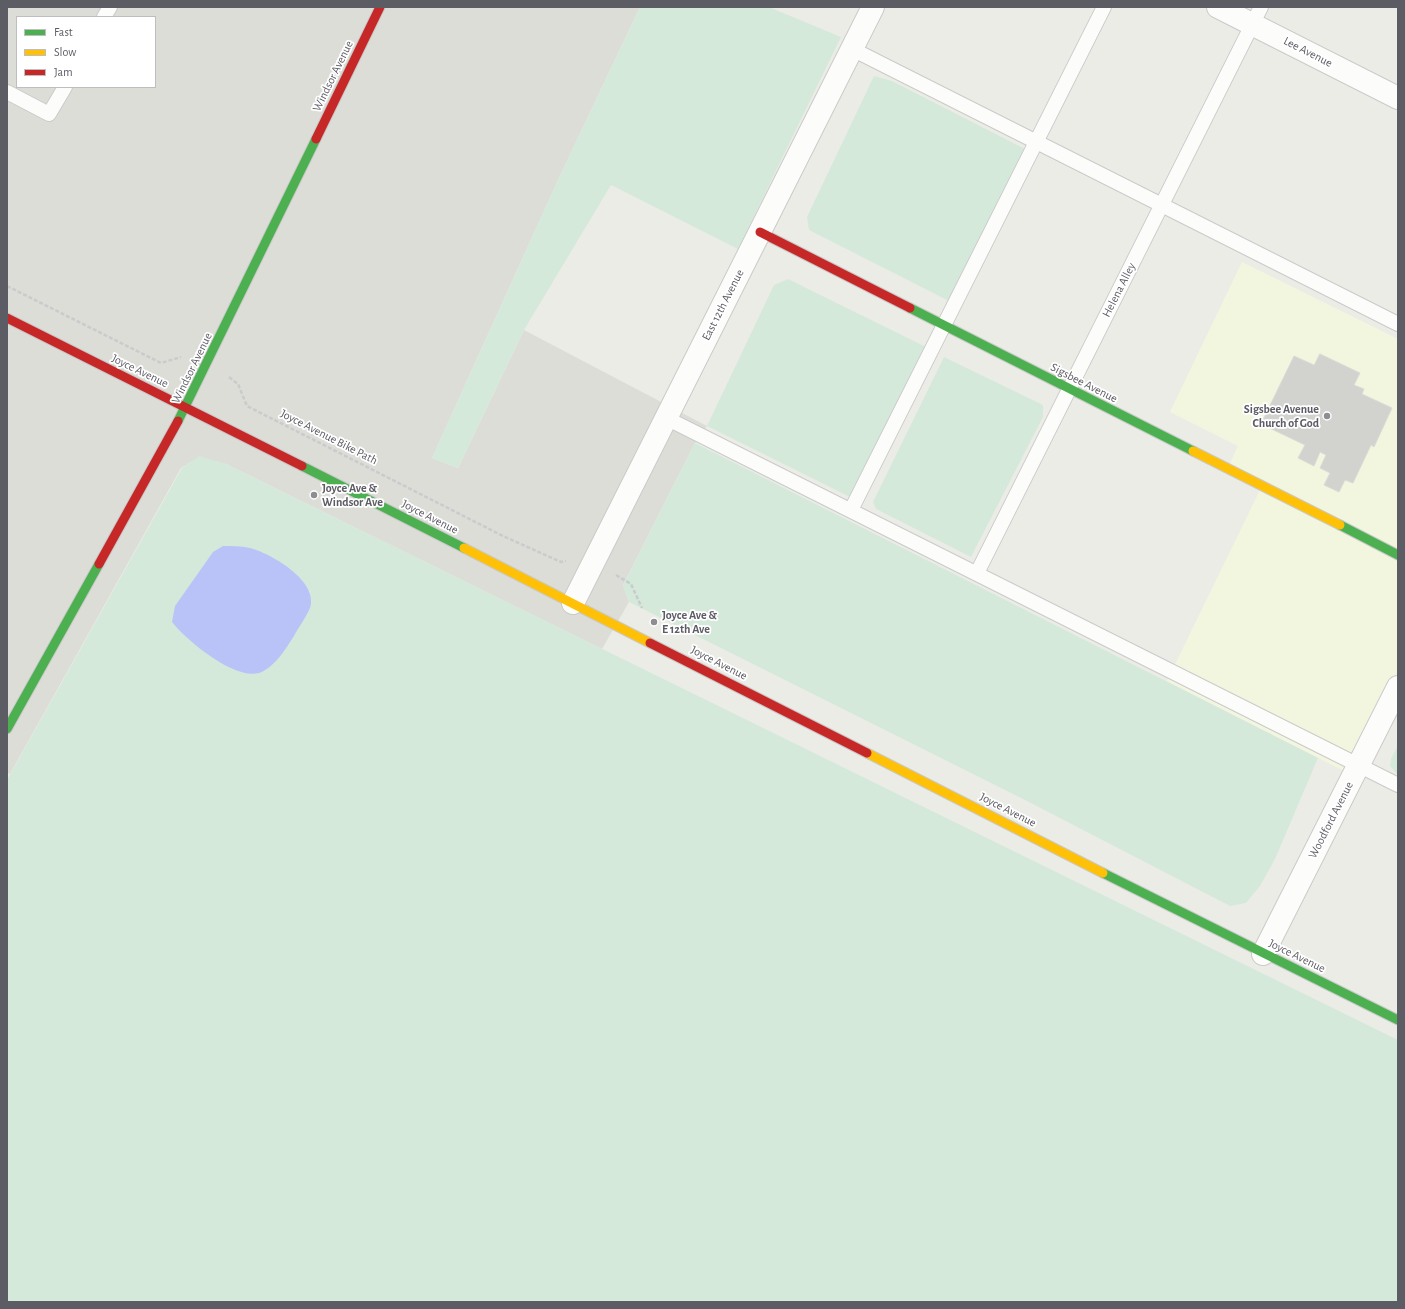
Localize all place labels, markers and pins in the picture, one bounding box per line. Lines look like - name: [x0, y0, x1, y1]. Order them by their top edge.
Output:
- place label: Sigsbee Avenue Church of God: [1244, 402, 1319, 430]
- marker: Sigsbee Avenue Church of God: [1322, 411, 1332, 421]
- place label: Joyce Ave & Windsor Ave: [322, 481, 383, 509]
- marker: Joyce Ave & Windsor Ave: [309, 490, 319, 500]
- place label: Joyce Ave & E 12th Ave: [662, 608, 717, 636]
- marker: Joyce Ave & E 12th Ave: [649, 617, 659, 627]

